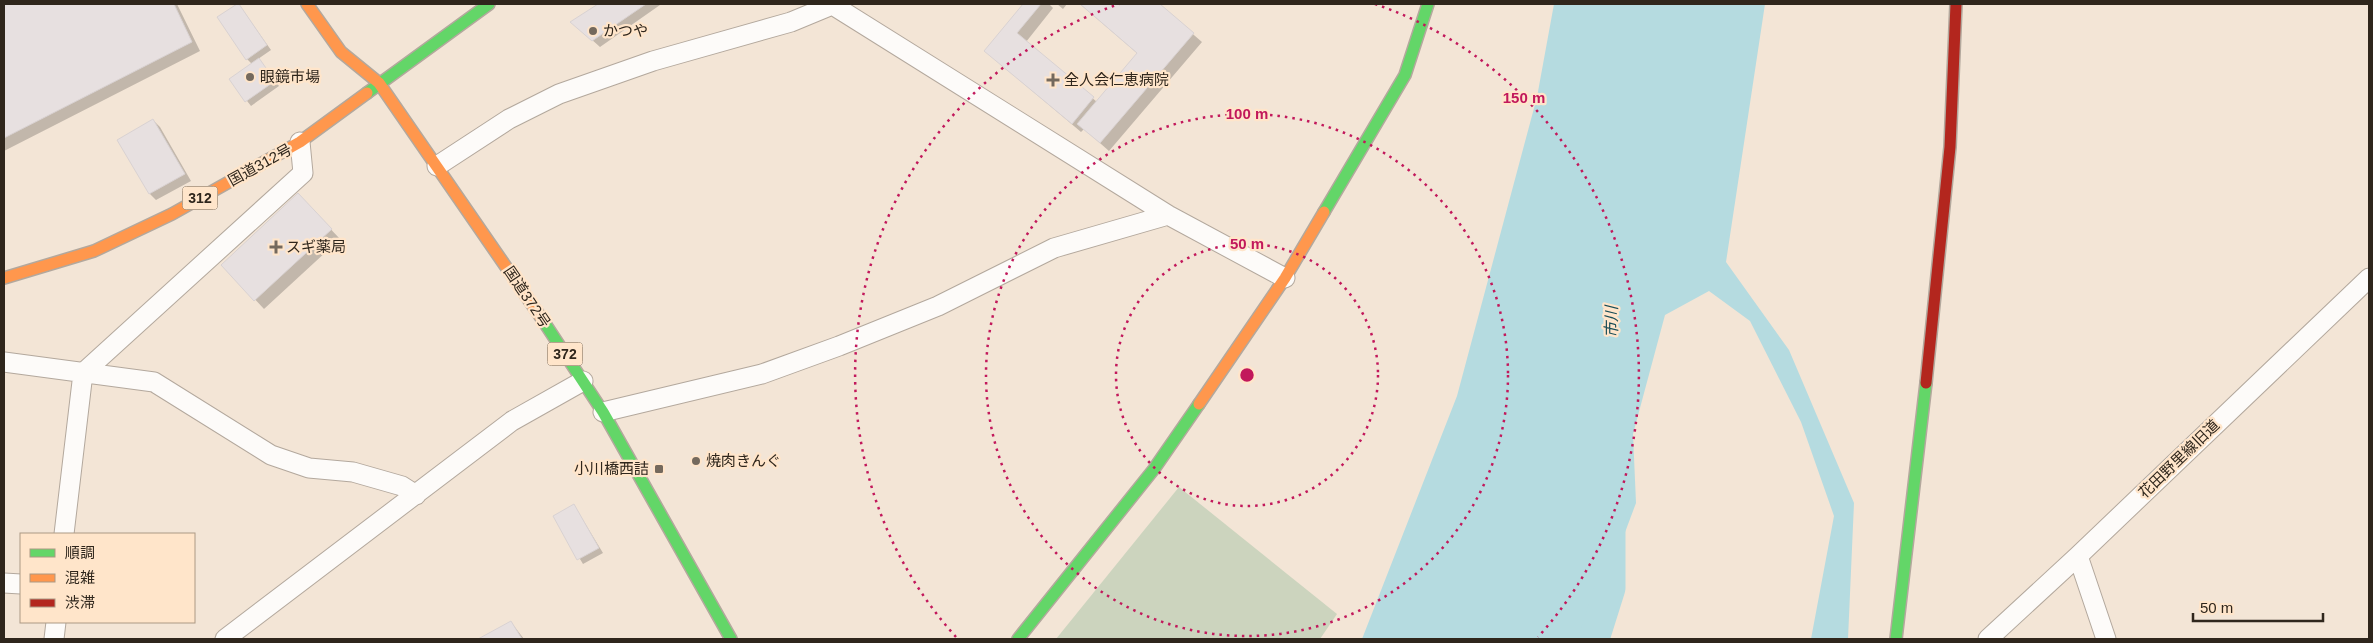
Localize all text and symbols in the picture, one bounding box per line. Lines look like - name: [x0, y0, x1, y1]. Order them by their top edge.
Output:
- place label: かつや: [603, 22, 648, 39]
- marker: かつや: [587, 25, 599, 37]
- place label: 眼鏡市場: [260, 68, 320, 85]
- marker: 眼鏡市場: [244, 71, 256, 83]
- place label: 全人会仁恵病院: [1064, 71, 1169, 88]
- marker: 全人会仁恵病院: [1046, 73, 1060, 87]
- text: 150 m: [1503, 89, 1545, 106]
- text: 100 m: [1226, 105, 1268, 122]
- street label: 国道312号: [225, 140, 295, 189]
- road number: 312: [182, 187, 218, 210]
- text: 50 m: [1230, 235, 1264, 252]
- place label: スギ薬局: [286, 238, 346, 255]
- marker: スギ薬局: [270, 241, 282, 253]
- street label: 国道372号: [501, 263, 554, 331]
- water label: 市川: [1603, 304, 1620, 338]
- road number: 372: [548, 342, 582, 366]
- centre of rings: [1238, 366, 1256, 384]
- street label: 花田野里線旧道: [2135, 416, 2222, 501]
- place label: 焼肉きんぐ: [706, 452, 781, 469]
- marker: 焼肉きんぐ: [690, 455, 702, 467]
- place label: 小川橋西詰: [574, 460, 649, 477]
- marker: 小川橋西詰: [653, 463, 665, 475]
- legend: [20, 533, 195, 623]
- text: 順調: [65, 544, 95, 561]
- text: 混雑: [65, 569, 95, 586]
- scale bar: [2193, 590, 2323, 622]
- text: 渋滞: [65, 594, 95, 611]
- text: 50 m: [2200, 599, 2233, 616]

